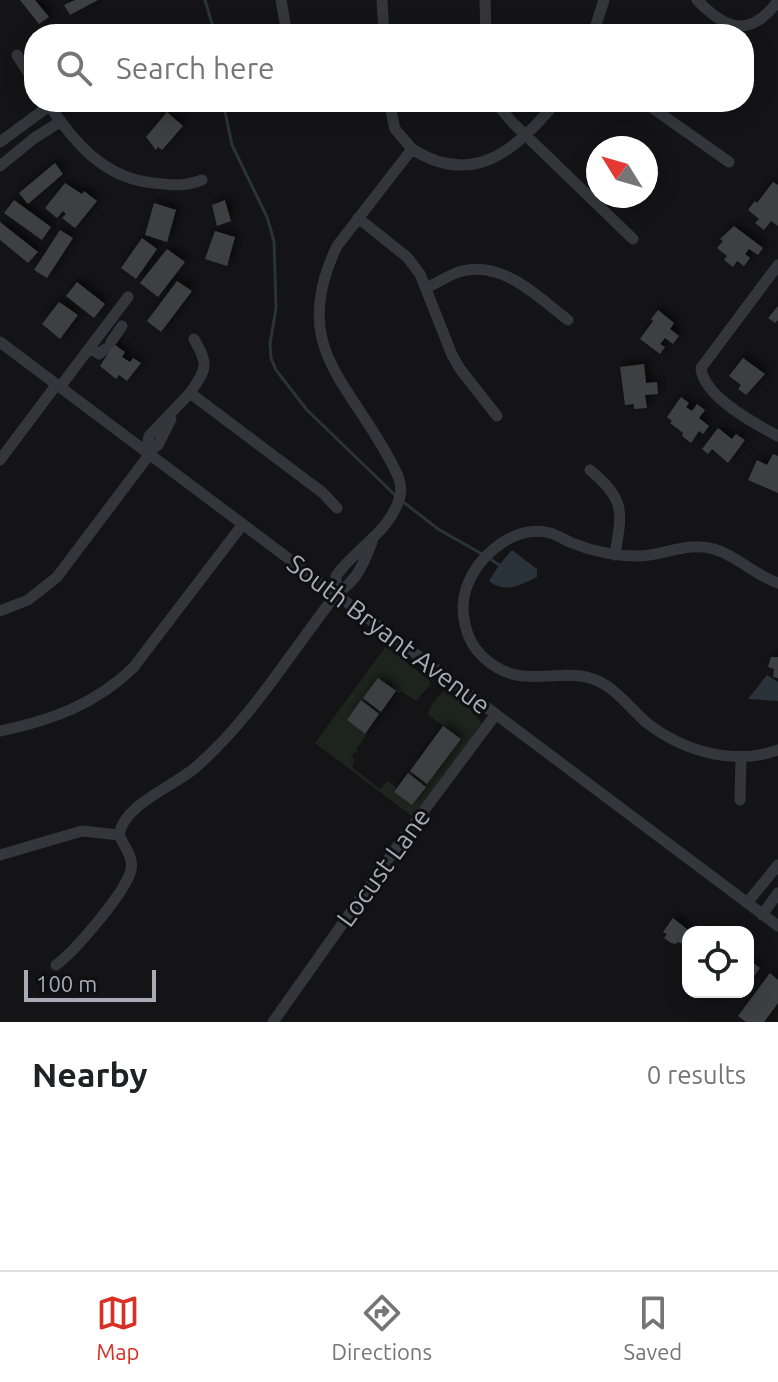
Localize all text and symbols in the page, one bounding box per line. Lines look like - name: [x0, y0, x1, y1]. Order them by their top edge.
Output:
- search box: [24, 24, 754, 112]
- icon: search: [52, 46, 96, 90]
- text: Search here: [116, 51, 275, 85]
- north arrow: [586, 136, 658, 208]
- street label: South Bryant Avenue: [282, 548, 496, 720]
- street label: Locust Lane: [331, 802, 435, 932]
- map controls: [682, 926, 754, 998]
- button: locate: [682, 926, 754, 998]
- scale bar: [24, 966, 156, 1002]
- text: 100 m: [36, 971, 97, 996]
- text: Nearby: [32, 1055, 147, 1093]
- text: 0 results: [647, 1060, 746, 1089]
- tab: Map: [96, 1291, 140, 1364]
- tab: Directions: [331, 1291, 432, 1364]
- tab: Saved: [624, 1291, 682, 1364]

